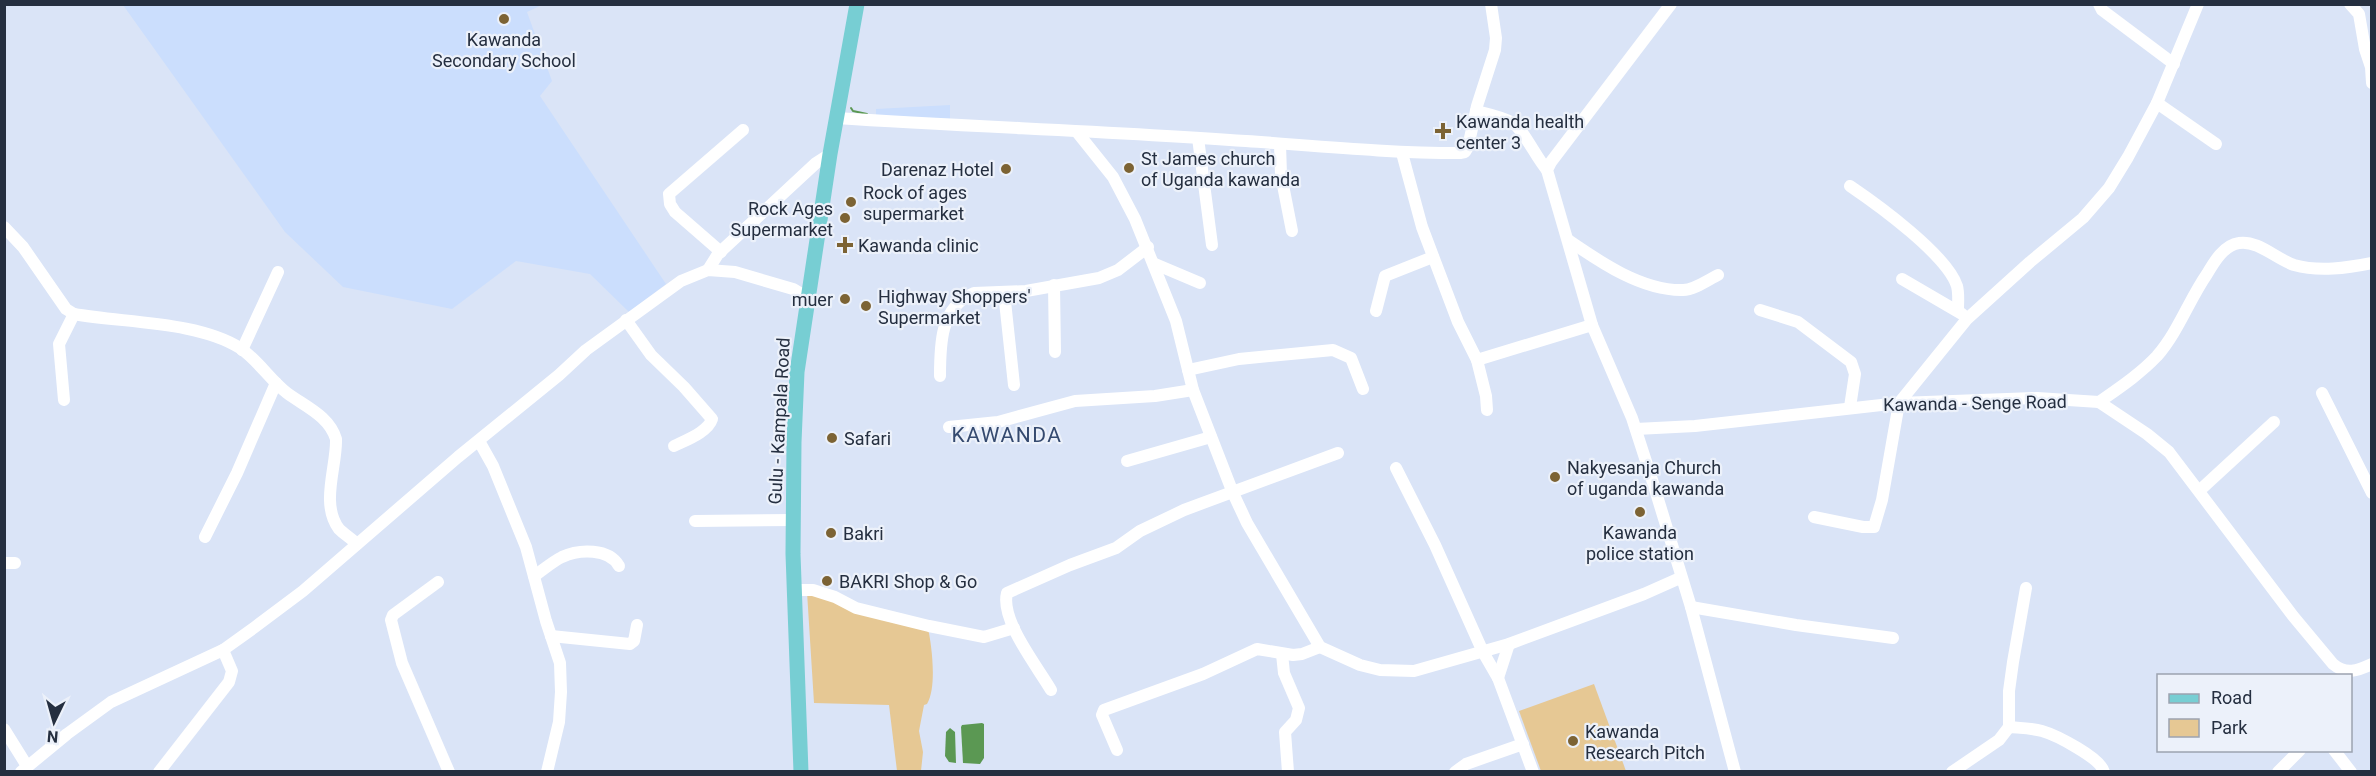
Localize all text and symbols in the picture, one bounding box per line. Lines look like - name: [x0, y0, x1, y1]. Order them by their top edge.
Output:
- marker: Kawanda Secondary School: [497, 12, 511, 26]
- place label: Kawanda Secondary School: [432, 29, 576, 71]
- place label: Kawanda health center 3: [1456, 111, 1584, 153]
- marker: Kawanda health center 3: [1434, 122, 1452, 140]
- place label: St James church of Uganda kawanda: [1141, 148, 1300, 190]
- place label: Darenaz Hotel: [881, 159, 994, 180]
- marker: St James church of Uganda kawanda: [1122, 161, 1136, 175]
- marker: Darenaz Hotel: [999, 162, 1013, 176]
- place label: Rock of ages supermarket: [863, 182, 967, 224]
- marker: Rock of ages supermarket: [844, 195, 858, 209]
- place label: Rock Ages Supermarket: [731, 198, 833, 240]
- marker: Rock Ages Supermarket: [838, 211, 852, 225]
- place label: Kawanda clinic: [858, 235, 979, 256]
- marker: Kawanda clinic: [836, 236, 854, 254]
- place label: Highway Shoppers' Supermarket: [878, 286, 1031, 328]
- place label: muer: [792, 289, 833, 310]
- marker: muer: [838, 292, 852, 306]
- marker: Highway Shoppers' Supermarket: [859, 299, 873, 313]
- street label: Gulu - Kampala Road: [764, 337, 794, 505]
- street label: Kawanda - Senge Road: [1883, 391, 2067, 415]
- district label: KAWANDA: [952, 423, 1062, 447]
- place label: Safari: [844, 428, 891, 449]
- marker: Safari: [825, 431, 839, 445]
- place label: Nakyesanja Church of uganda kawanda: [1567, 457, 1724, 499]
- marker: Nakyesanja Church of uganda kawanda: [1548, 470, 1562, 484]
- marker: Kawanda police station: [1633, 505, 1647, 519]
- place label: Kawanda police station: [1586, 522, 1694, 564]
- place label: Bakri: [843, 523, 884, 544]
- marker: Bakri: [824, 526, 838, 540]
- place label: BAKRI Shop & Go: [839, 571, 977, 592]
- marker: BAKRI Shop & Go: [820, 574, 834, 588]
- legend: [2157, 674, 2352, 752]
- text: Road: [2211, 687, 2252, 708]
- north arrow: [24, 692, 84, 752]
- text: Park: [2211, 717, 2248, 738]
- place label: Kawanda Research Pitch: [1585, 721, 1705, 763]
- text: N: [46, 726, 59, 746]
- marker: Kawanda Research Pitch: [1566, 734, 1580, 748]

